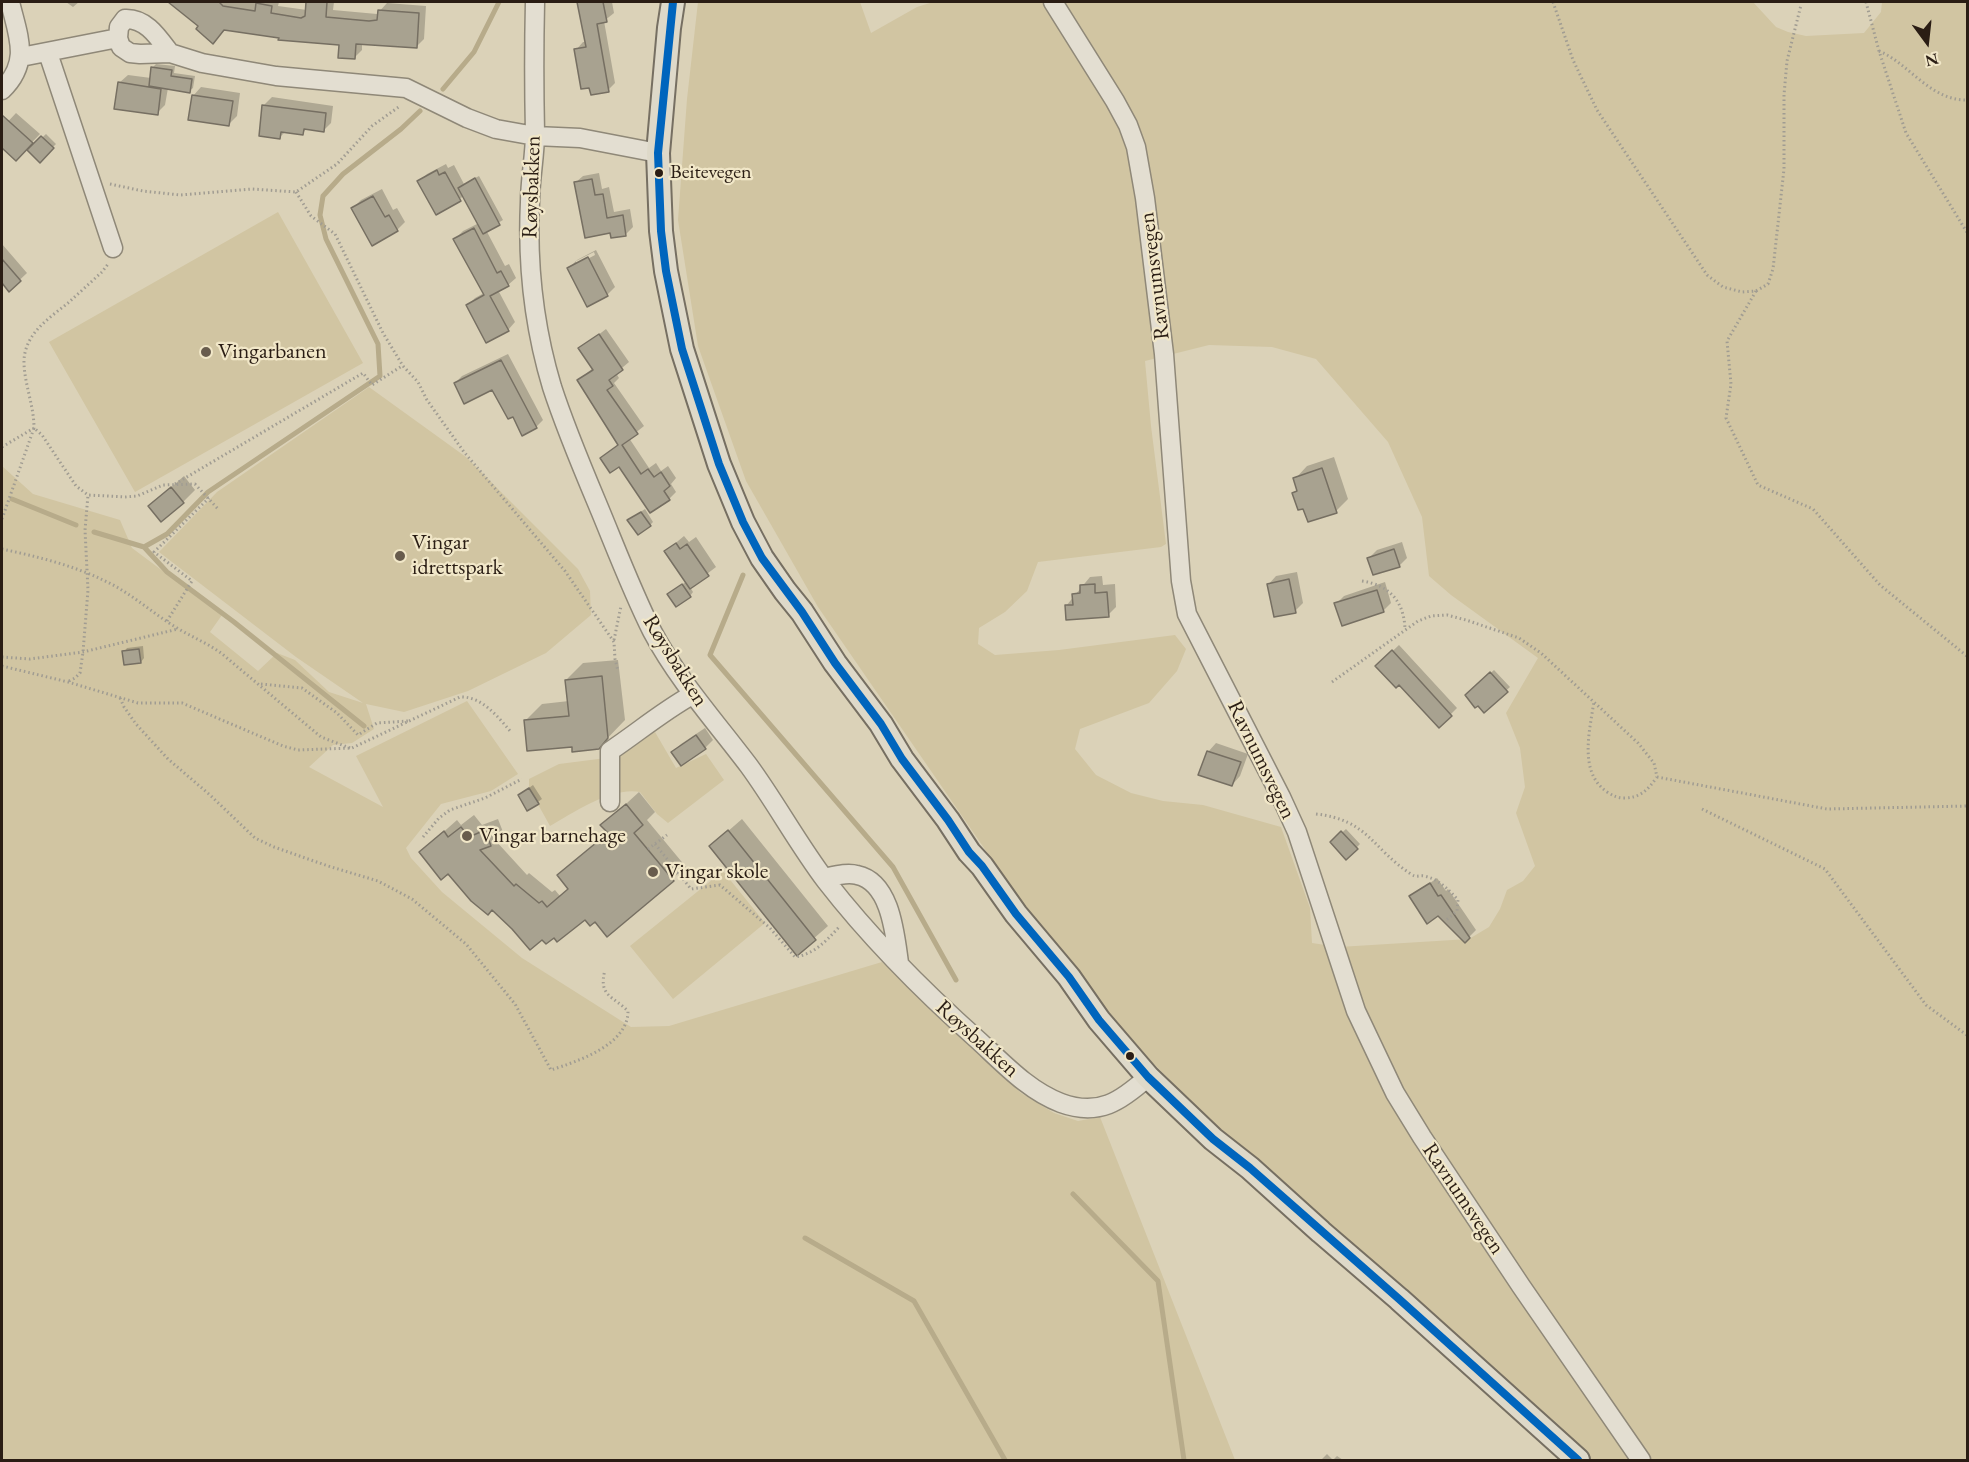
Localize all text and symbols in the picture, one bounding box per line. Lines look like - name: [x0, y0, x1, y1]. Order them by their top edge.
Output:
- north arrow: [1897, 12, 1957, 72]
- text: N: [1923, 48, 1941, 72]
- street label: Røysbakken: [517, 135, 547, 239]
- place label: Beitevegen: [670, 161, 752, 185]
- marker: Beitevegen: [653, 167, 665, 179]
- street label: Ravnumsvegen: [1134, 211, 1176, 341]
- place label: Vingarbanen: [218, 339, 327, 365]
- marker: Vingarbanen: [199, 345, 213, 359]
- place label: Vingar idrettspark: [412, 530, 503, 582]
- marker: Vingar idrettspark: [393, 549, 407, 563]
- street label: Røysbakken: [637, 610, 713, 712]
- street label: Ravnumsvegen: [1221, 696, 1301, 824]
- place label: Vingar barnehage: [479, 823, 626, 849]
- marker: Vingar barnehage: [460, 829, 474, 843]
- place label: Vingar skole: [665, 859, 768, 885]
- marker: Vingar skole: [646, 865, 660, 879]
- street label: Røysbakken: [930, 995, 1024, 1083]
- unlabelled marker: [1124, 1050, 1136, 1062]
- street label: Ravnumsvegen: [1416, 1138, 1510, 1260]

